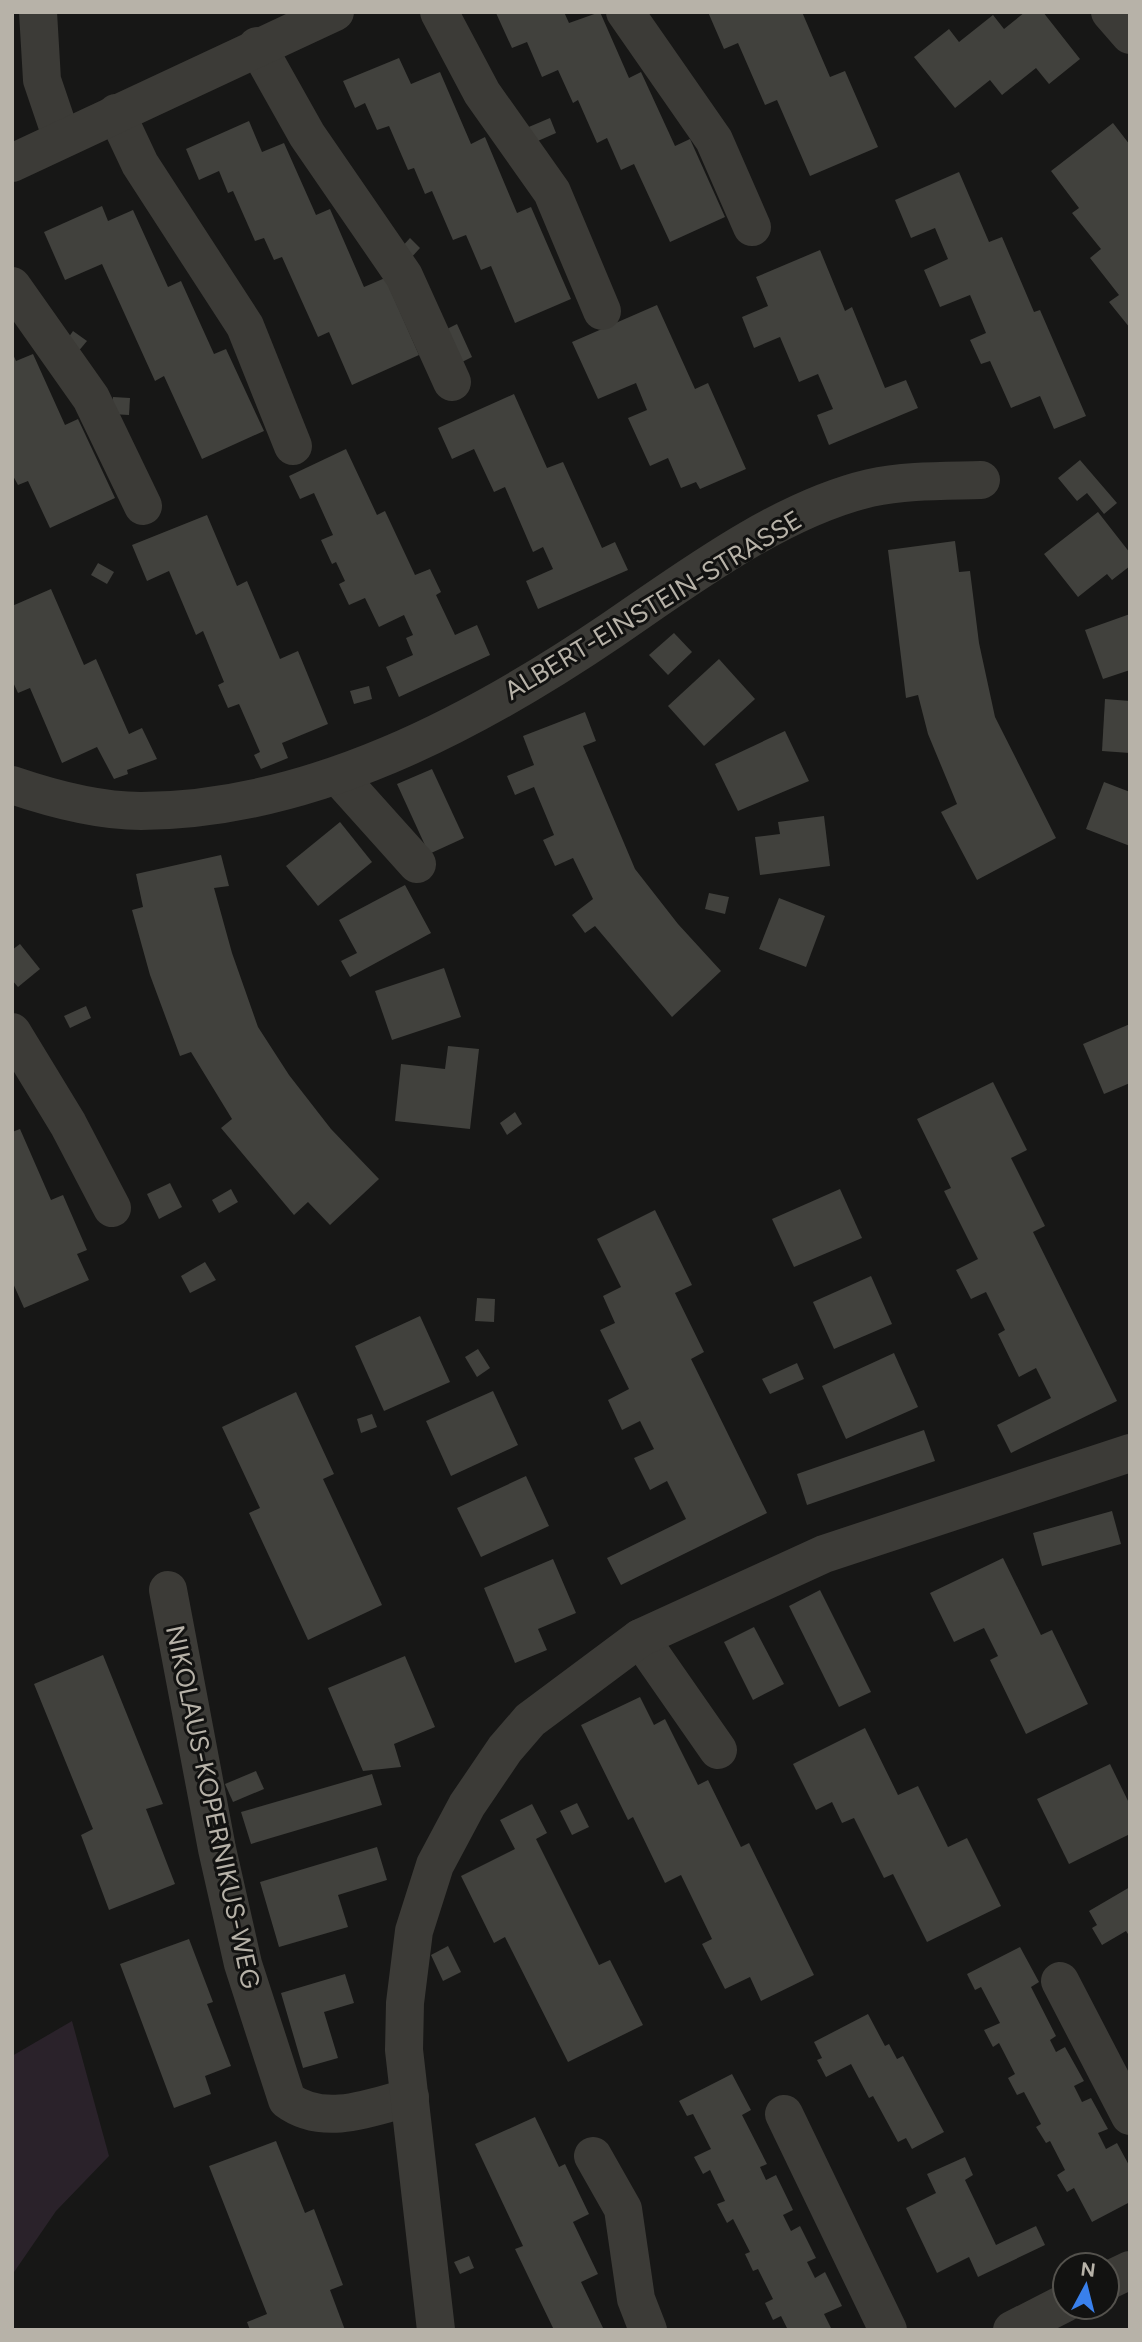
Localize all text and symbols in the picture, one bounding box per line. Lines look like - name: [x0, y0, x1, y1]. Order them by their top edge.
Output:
- street label: ALBERT-EINSTEIN-STRASSE: [498, 503, 808, 707]
- street label: NIKOLAUS-KOPERNIKUS-WEG: [159, 1622, 267, 1992]
- north arrow: [1051, 2251, 1121, 2321]
- text: N: [1079, 2257, 1097, 2282]

